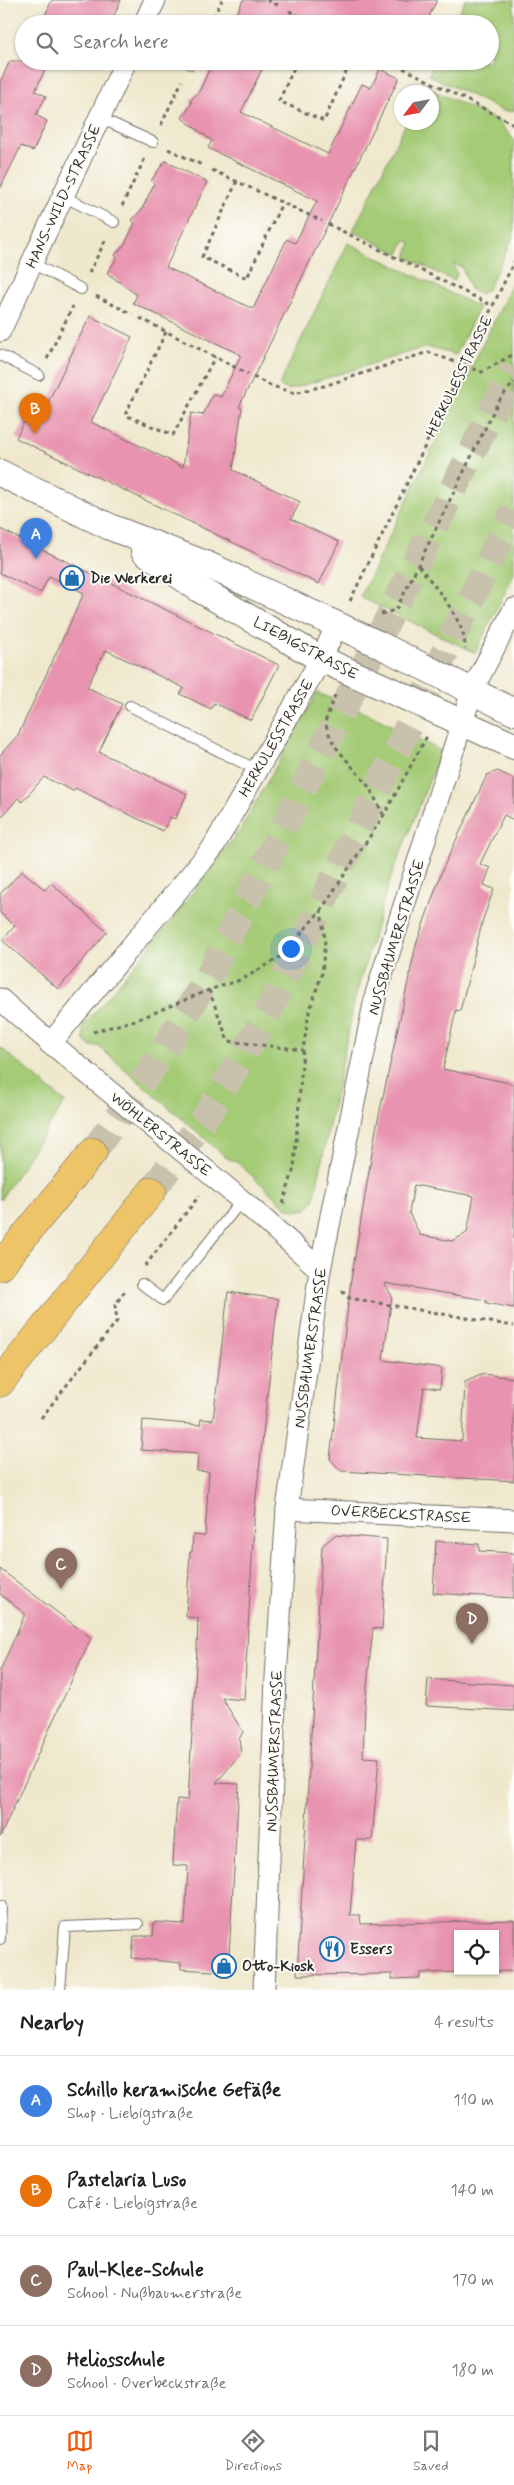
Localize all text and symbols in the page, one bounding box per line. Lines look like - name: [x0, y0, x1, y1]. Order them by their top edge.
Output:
- search box: [15, 15, 499, 70]
- icon: search: [33, 29, 61, 57]
- text: Search here: [73, 30, 169, 55]
- north arrow: [394, 85, 439, 130]
- street label: HANS-WILD-STRASSE: [22, 121, 106, 272]
- street label: HERKULESSTRASSE: [422, 312, 498, 441]
- pin: B: [19, 393, 51, 434]
- pin: A: [20, 518, 52, 559]
- shop icon: Die Werkerei: [59, 565, 85, 591]
- place label: Die Werkerei: [90, 569, 173, 589]
- street label: LIEBIGSTRASSE: [249, 613, 362, 685]
- street label: HERKULESSTRASSE: [235, 676, 319, 801]
- street label: NUSSBAUMERSTRASSE: [364, 857, 430, 1018]
- your location: [278, 936, 304, 962]
- street label: WÖHLERSTRASSE: [106, 1088, 215, 1182]
- street label: NUSSBAUMERSTRASSE: [290, 1266, 332, 1430]
- street label: OVERBECKSTRASSE: [330, 1501, 472, 1529]
- pin: C: [45, 1548, 77, 1589]
- pin: D: [456, 1603, 488, 1644]
- street label: NUSSBAUMERSTRASSE: [262, 1669, 288, 1832]
- map controls: [454, 1930, 499, 1975]
- button: locate: [454, 1930, 499, 1975]
- restaurant icon: Essers: [319, 1936, 345, 1962]
- place label: Essers: [350, 1940, 393, 1960]
- shop icon: Otto-Kiosk: [211, 1953, 237, 1979]
- place label: Otto-Kiosk: [242, 1957, 315, 1977]
- text: Nearby: [20, 2009, 84, 2037]
- text: 4 results: [434, 2012, 494, 2033]
- text: Schillo keramische Gefäße: [67, 2078, 281, 2103]
- text: A: [31, 2090, 41, 2111]
- text: 110 m: [453, 2090, 494, 2111]
- text: Shop · Liebigstraße: [67, 2103, 193, 2124]
- text: Pastelaria Luso: [67, 2168, 186, 2193]
- text: B: [31, 2180, 41, 2201]
- text: 140 m: [450, 2180, 494, 2201]
- text: Café · Liebigstraße: [67, 2193, 198, 2214]
- text: Paul-Klee-Schule: [67, 2258, 204, 2283]
- text: C: [30, 2270, 42, 2291]
- text: 170 m: [452, 2270, 494, 2291]
- text: School · Nußbaumerstraße: [67, 2283, 242, 2304]
- text: Heliosschule: [67, 2348, 165, 2373]
- text: D: [30, 2360, 42, 2381]
- text: 180 m: [451, 2360, 494, 2381]
- text: School · Overbeckstraße: [67, 2373, 226, 2394]
- tab: Map: [66, 2427, 94, 2475]
- tab: Directions: [225, 2427, 282, 2475]
- tab: Saved: [413, 2427, 448, 2475]

